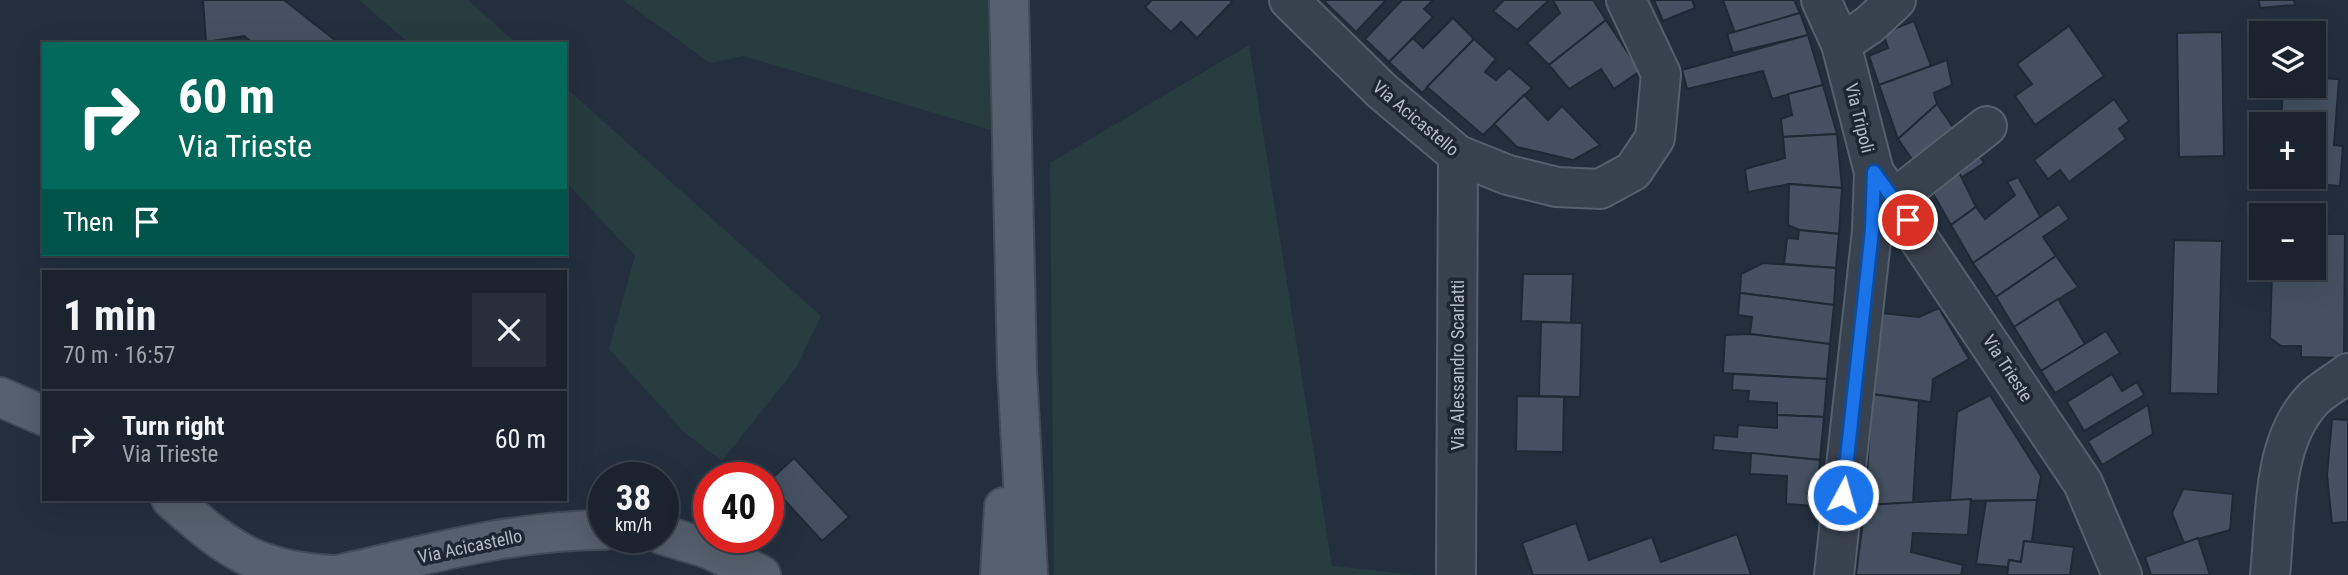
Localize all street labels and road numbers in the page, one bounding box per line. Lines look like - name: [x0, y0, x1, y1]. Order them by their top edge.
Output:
- street label: Via Acicastello: [1369, 76, 1463, 160]
- street label: Via Tripoli: [1841, 81, 1879, 155]
- street label: Via Alessandro Scarlatti: [1447, 280, 1468, 450]
- street label: Via Trieste: [1979, 331, 2037, 405]
- street label: Via Acicastello: [416, 525, 524, 567]

